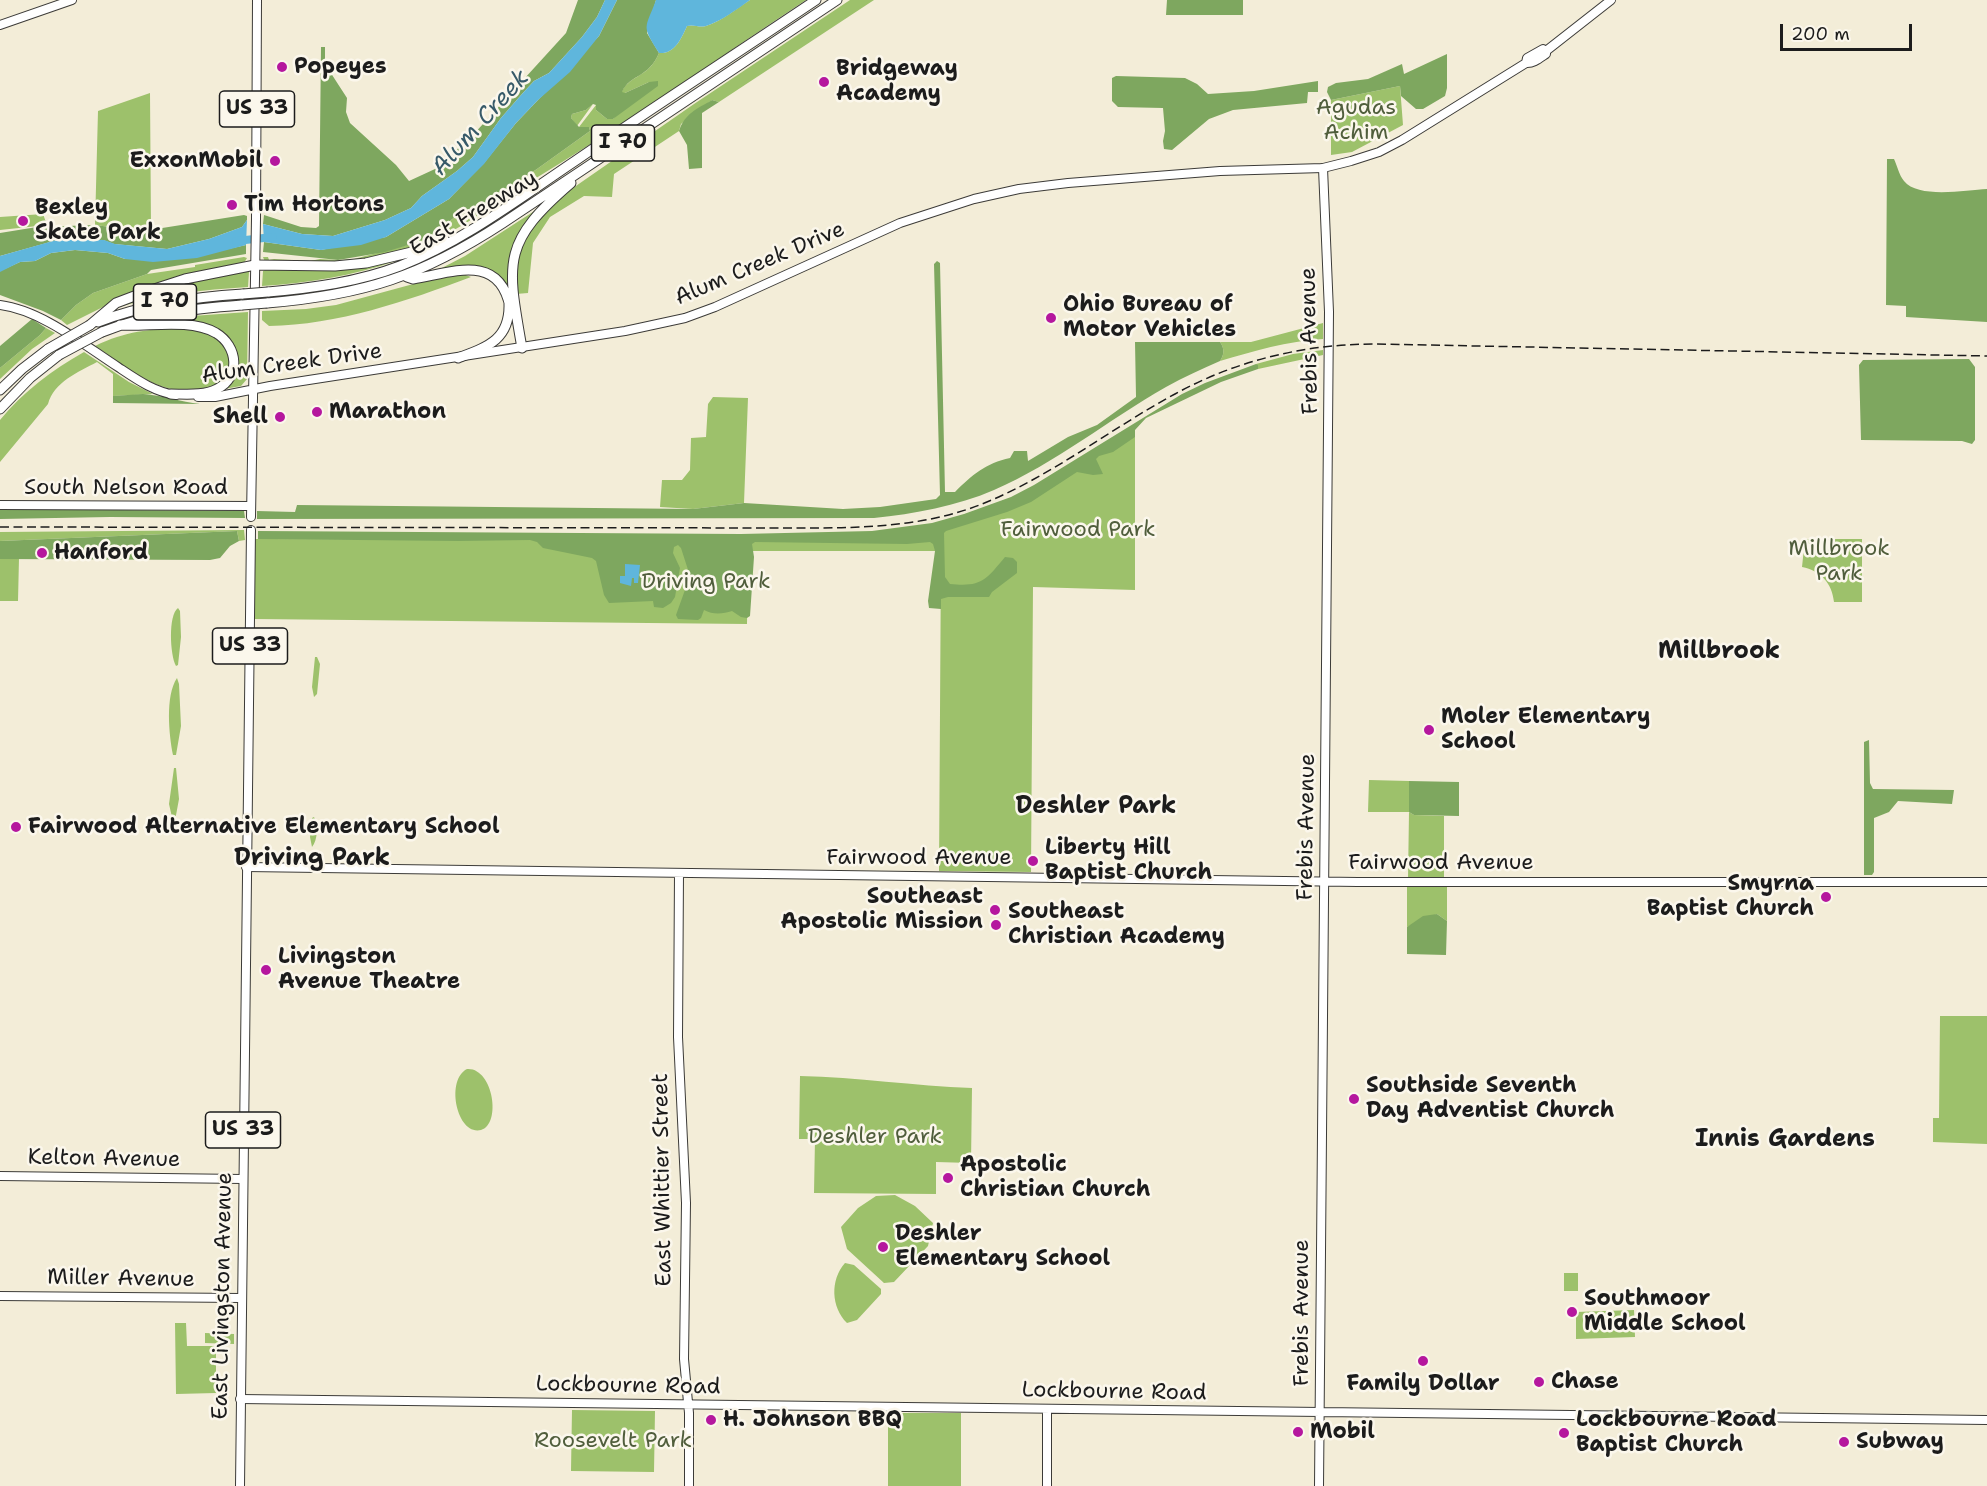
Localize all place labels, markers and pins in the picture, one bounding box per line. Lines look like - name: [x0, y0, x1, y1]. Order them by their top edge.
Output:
- place label: Popeyes: [294, 54, 386, 80]
- place label: Bridgeway Academy: [836, 56, 958, 107]
- marker: Popeyes: [275, 60, 289, 74]
- marker: Bridgeway Academy: [817, 75, 831, 89]
- place label: ExxonMobil: [129, 148, 263, 174]
- marker: ExxonMobil: [268, 154, 282, 168]
- place label: Tim Hortons: [244, 192, 384, 218]
- place label: Bexley Skate Park: [35, 195, 161, 246]
- marker: Tim Hortons: [225, 198, 239, 212]
- marker: Bexley Skate Park: [16, 214, 30, 228]
- place label: Ohio Bureau of Motor Vehicles: [1063, 292, 1236, 344]
- marker: Ohio Bureau of Motor Vehicles: [1044, 311, 1058, 325]
- place label: Marathon: [329, 399, 446, 425]
- place label: Shell: [213, 404, 268, 430]
- marker: Marathon: [310, 405, 324, 419]
- marker: Shell: [273, 410, 287, 424]
- place label: Hanford: [54, 540, 148, 566]
- marker: Hanford: [35, 546, 49, 560]
- place label: Moler Elementary School: [1441, 704, 1650, 756]
- marker: Moler Elementary School: [1422, 723, 1436, 737]
- place label: Fairwood Alternative Elementary School: [28, 814, 500, 840]
- marker: Fairwood Alternative Elementary School: [9, 820, 23, 834]
- place label: Liberty Hill Baptist Church: [1045, 835, 1212, 886]
- marker: Liberty Hill Baptist Church: [1026, 854, 1040, 868]
- place label: Smyrna Baptist Church: [1647, 871, 1814, 922]
- place label: Southeast Apostolic Mission: [781, 884, 983, 936]
- marker: Smyrna Baptist Church: [1819, 890, 1833, 904]
- place label: Southeast Christian Academy: [1008, 899, 1225, 950]
- marker: Southeast Apostolic Mission: [988, 903, 1002, 917]
- marker: Southeast Christian Academy: [989, 918, 1003, 932]
- place label: Livingston Avenue Theatre: [278, 944, 460, 996]
- marker: Livingston Avenue Theatre: [259, 963, 273, 977]
- place label: Southside Seventh Day Adventist Church: [1366, 1073, 1614, 1124]
- marker: Southside Seventh Day Adventist Church: [1347, 1092, 1361, 1106]
- place label: Apostolic Christian Church: [960, 1152, 1150, 1204]
- marker: Apostolic Christian Church: [941, 1171, 955, 1185]
- place label: Deshler Elementary School: [895, 1221, 1110, 1272]
- marker: Deshler Elementary School: [876, 1240, 890, 1254]
- place label: Southmoor Middle School: [1584, 1286, 1746, 1338]
- marker: Southmoor Middle School: [1565, 1305, 1579, 1319]
- marker: Family Dollar: [1416, 1354, 1430, 1368]
- place label: Chase: [1551, 1369, 1619, 1395]
- place label: Family Dollar: [1346, 1371, 1500, 1397]
- marker: Chase: [1532, 1375, 1546, 1389]
- place label: H. Johnson BBQ: [723, 1407, 902, 1433]
- place label: Lockbourne Road Baptist Church: [1576, 1407, 1777, 1458]
- marker: H. Johnson BBQ: [704, 1413, 718, 1427]
- place label: Mobil: [1310, 1419, 1375, 1445]
- marker: Mobil: [1291, 1425, 1305, 1439]
- marker: Lockbourne Road Baptist Church: [1557, 1426, 1571, 1440]
- place label: Subway: [1856, 1429, 1944, 1455]
- marker: Subway: [1837, 1435, 1851, 1449]

